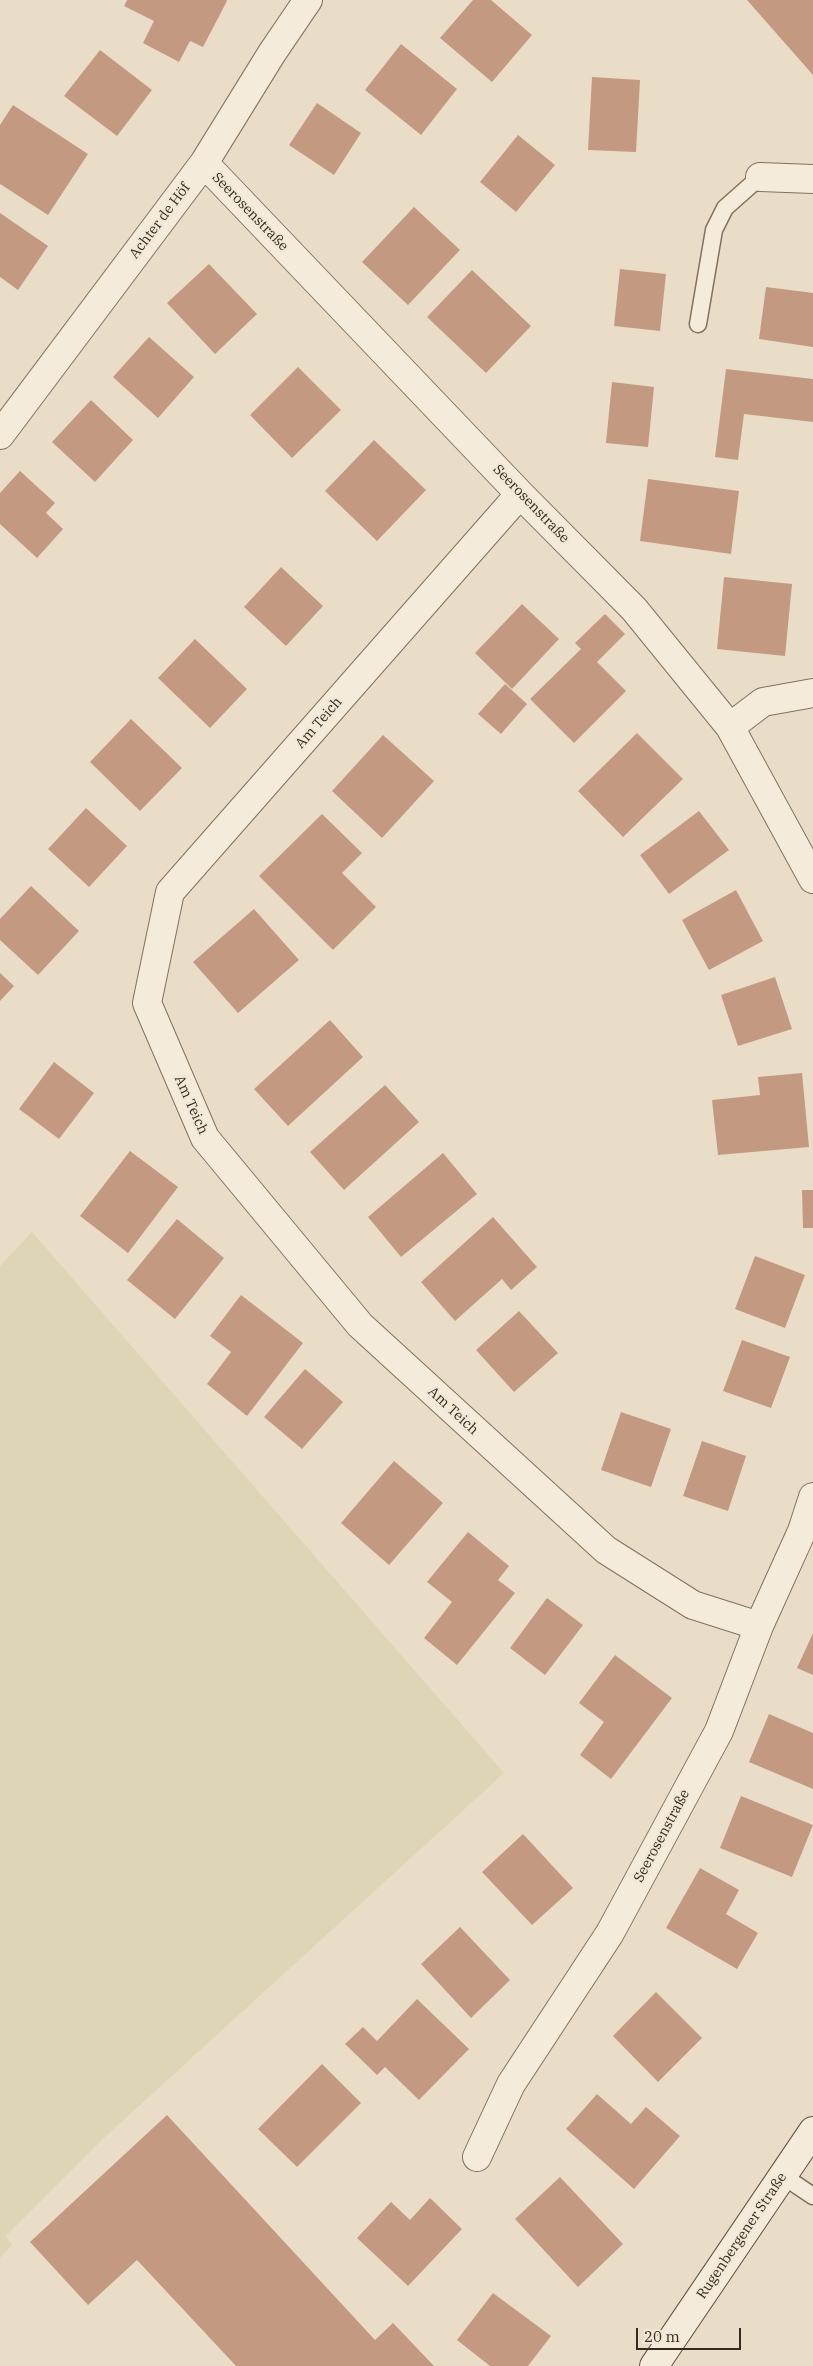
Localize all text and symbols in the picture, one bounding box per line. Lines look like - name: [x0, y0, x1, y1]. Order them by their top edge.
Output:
- street label: Seerosenstraße: [208, 169, 292, 255]
- street label: Achter de Höf: [126, 180, 194, 262]
- street label: Seerosenstraße: [489, 461, 573, 547]
- street label: Am Teich: [292, 694, 346, 752]
- street label: Am Teich: [171, 1073, 211, 1137]
- street label: Am Teich: [424, 1384, 482, 1438]
- street label: Seerosenstraße: [630, 1787, 694, 1885]
- street label: Rugenbergener Straße: [693, 2170, 791, 2302]
- scale bar: [638, 2318, 743, 2350]
- text: 20 m: [644, 2327, 680, 2346]

